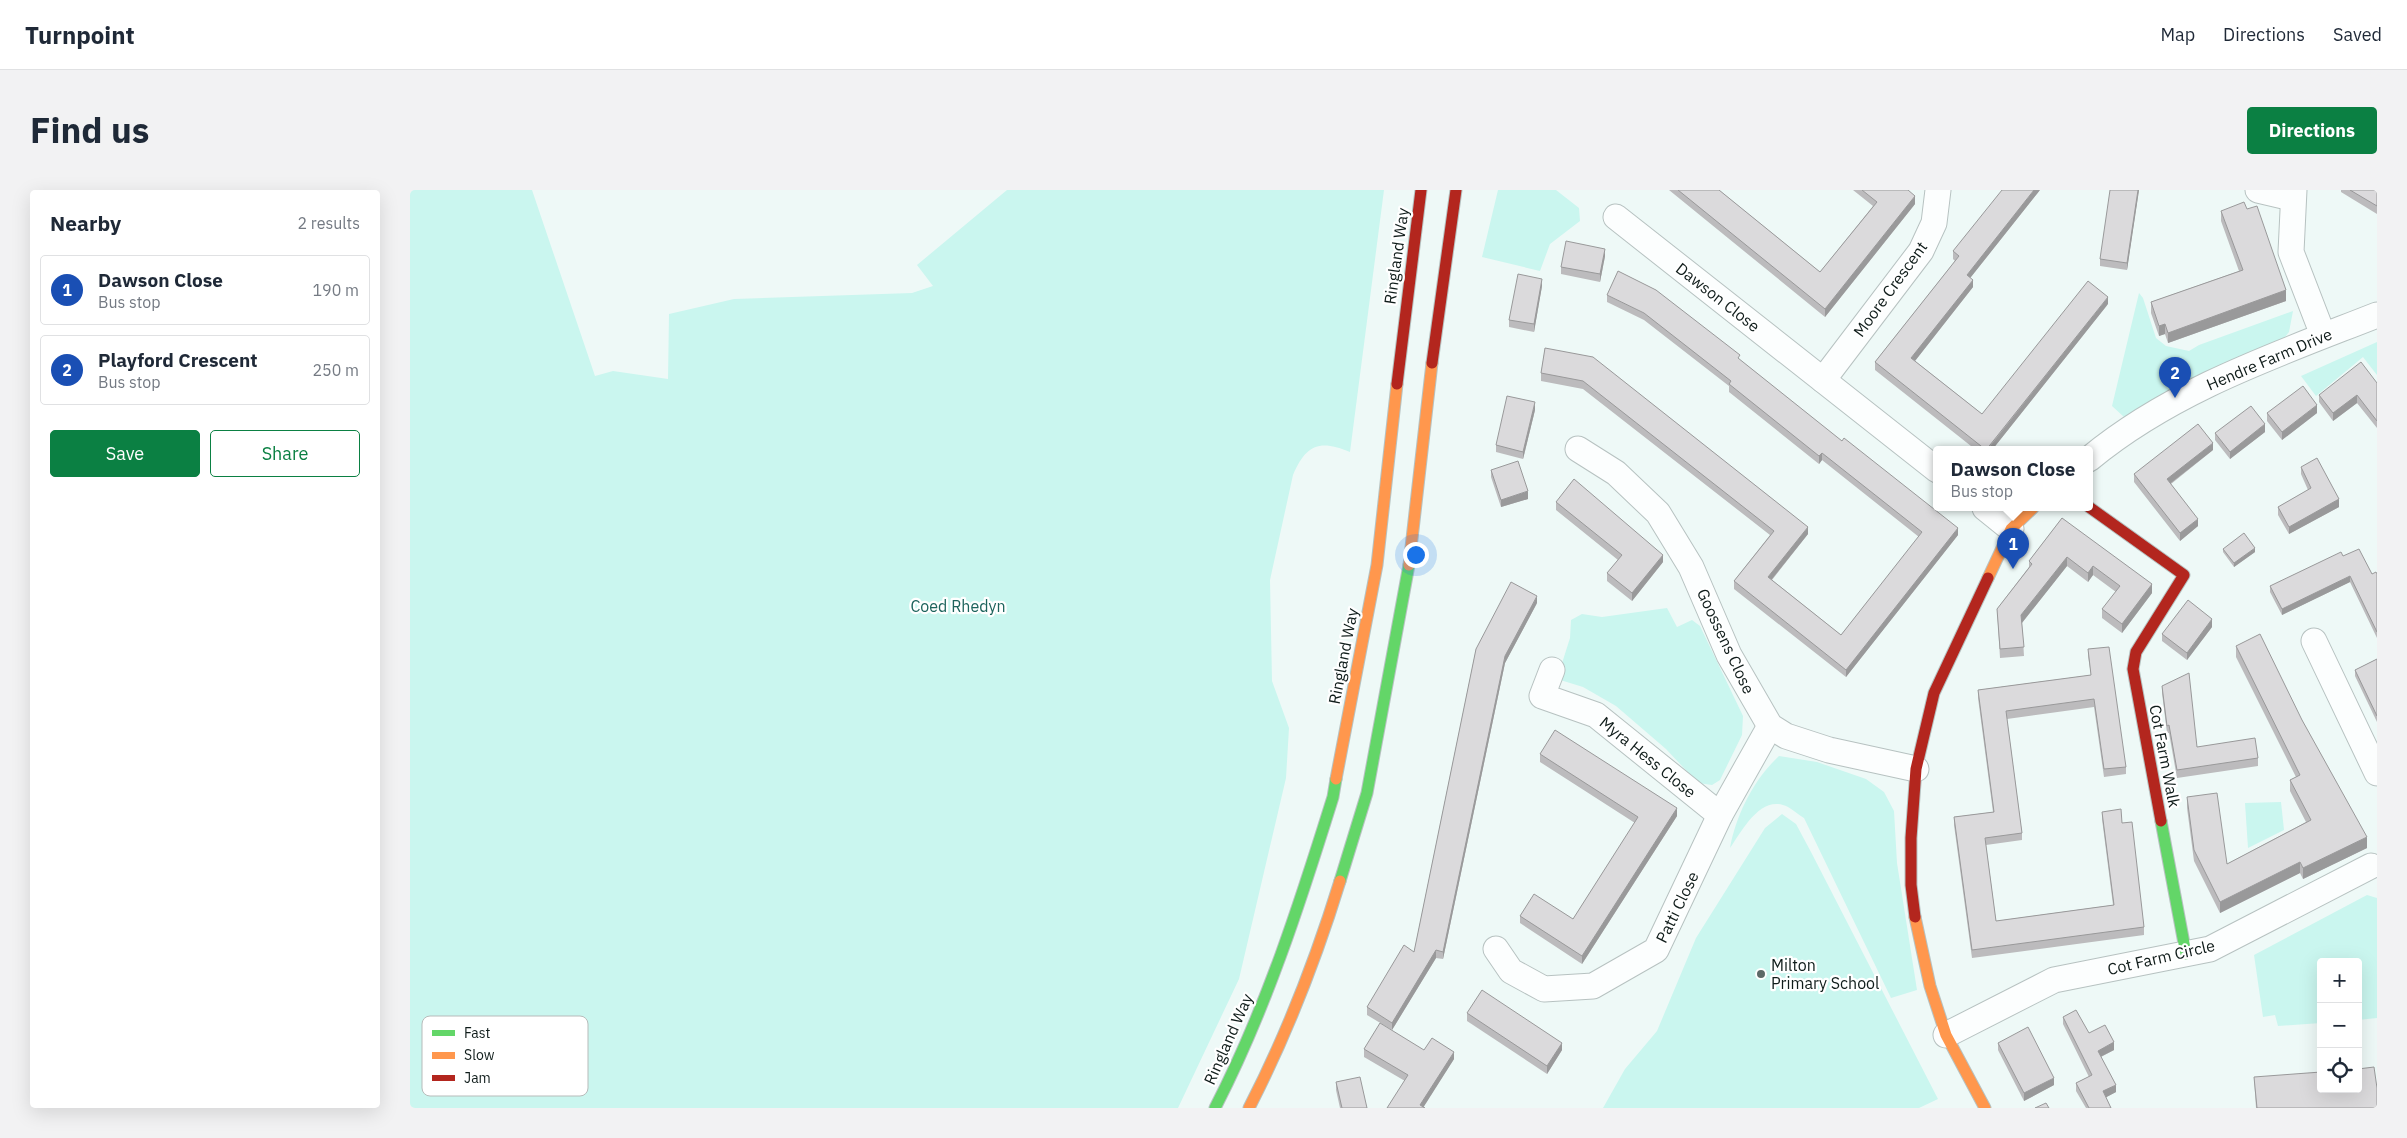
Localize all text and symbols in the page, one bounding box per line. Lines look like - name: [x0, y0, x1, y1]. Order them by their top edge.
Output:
- text: Turnpoint: [25, 19, 135, 51]
- text: Map: [2160, 23, 2195, 46]
- text: Directions: [2223, 23, 2305, 46]
- text: Saved: [2333, 23, 2382, 46]
- text: Find us: [30, 107, 149, 153]
- button: Directions: [2247, 107, 2377, 154]
- street label: Ringland Way: [1379, 206, 1413, 306]
- text: Nearby: [50, 209, 121, 237]
- text: 2 results: [297, 213, 360, 233]
- street label: Moore Crescent: [1849, 237, 1931, 341]
- street label: Dawson Close: [1672, 258, 1764, 336]
- text: Dawson Close: [98, 268, 223, 292]
- text: 1: [62, 280, 72, 300]
- text: 190 m: [312, 280, 359, 300]
- text: Bus stop: [98, 292, 161, 312]
- street label: Hendre Farm Drive: [2203, 323, 2335, 394]
- text: Playford Crescent: [98, 348, 258, 372]
- pin: 2: [2159, 357, 2191, 398]
- text: 2: [62, 360, 72, 380]
- text: 250 m: [312, 360, 359, 380]
- text: Bus stop: [98, 372, 161, 392]
- button: Save: [50, 430, 200, 477]
- button: Share: [210, 430, 360, 477]
- popup: [1933, 446, 2093, 511]
- text: Dawson Close: [1950, 457, 2076, 481]
- text: Bus stop: [1950, 481, 2013, 501]
- pin: 1: [1997, 528, 2029, 569]
- your location: [1403, 542, 1429, 568]
- street label: Goossens Close: [1693, 585, 1759, 697]
- park label: Coed Rhedyn: [910, 596, 1006, 616]
- street label: Ringland Way: [1324, 606, 1362, 706]
- street label: Cot Farm Walk: [2145, 703, 2185, 810]
- street label: Myra Hess Close: [1596, 712, 1700, 802]
- street label: Patti Close: [1651, 868, 1703, 946]
- street label: Cot Farm Circle: [2105, 935, 2217, 979]
- place label: Milton Primary School: [1771, 955, 1879, 993]
- map controls: [2317, 958, 2362, 1093]
- button: +: [2317, 958, 2362, 1003]
- marker: Milton Primary School: [1755, 968, 1767, 980]
- street label: Ringland Way: [1199, 990, 1257, 1088]
- button: −: [2317, 1003, 2362, 1048]
- legend: [422, 1016, 588, 1096]
- text: Fast: [464, 1024, 490, 1042]
- text: Slow: [464, 1046, 495, 1064]
- button: locate: [2317, 1048, 2362, 1093]
- text: Jam: [464, 1069, 491, 1087]

